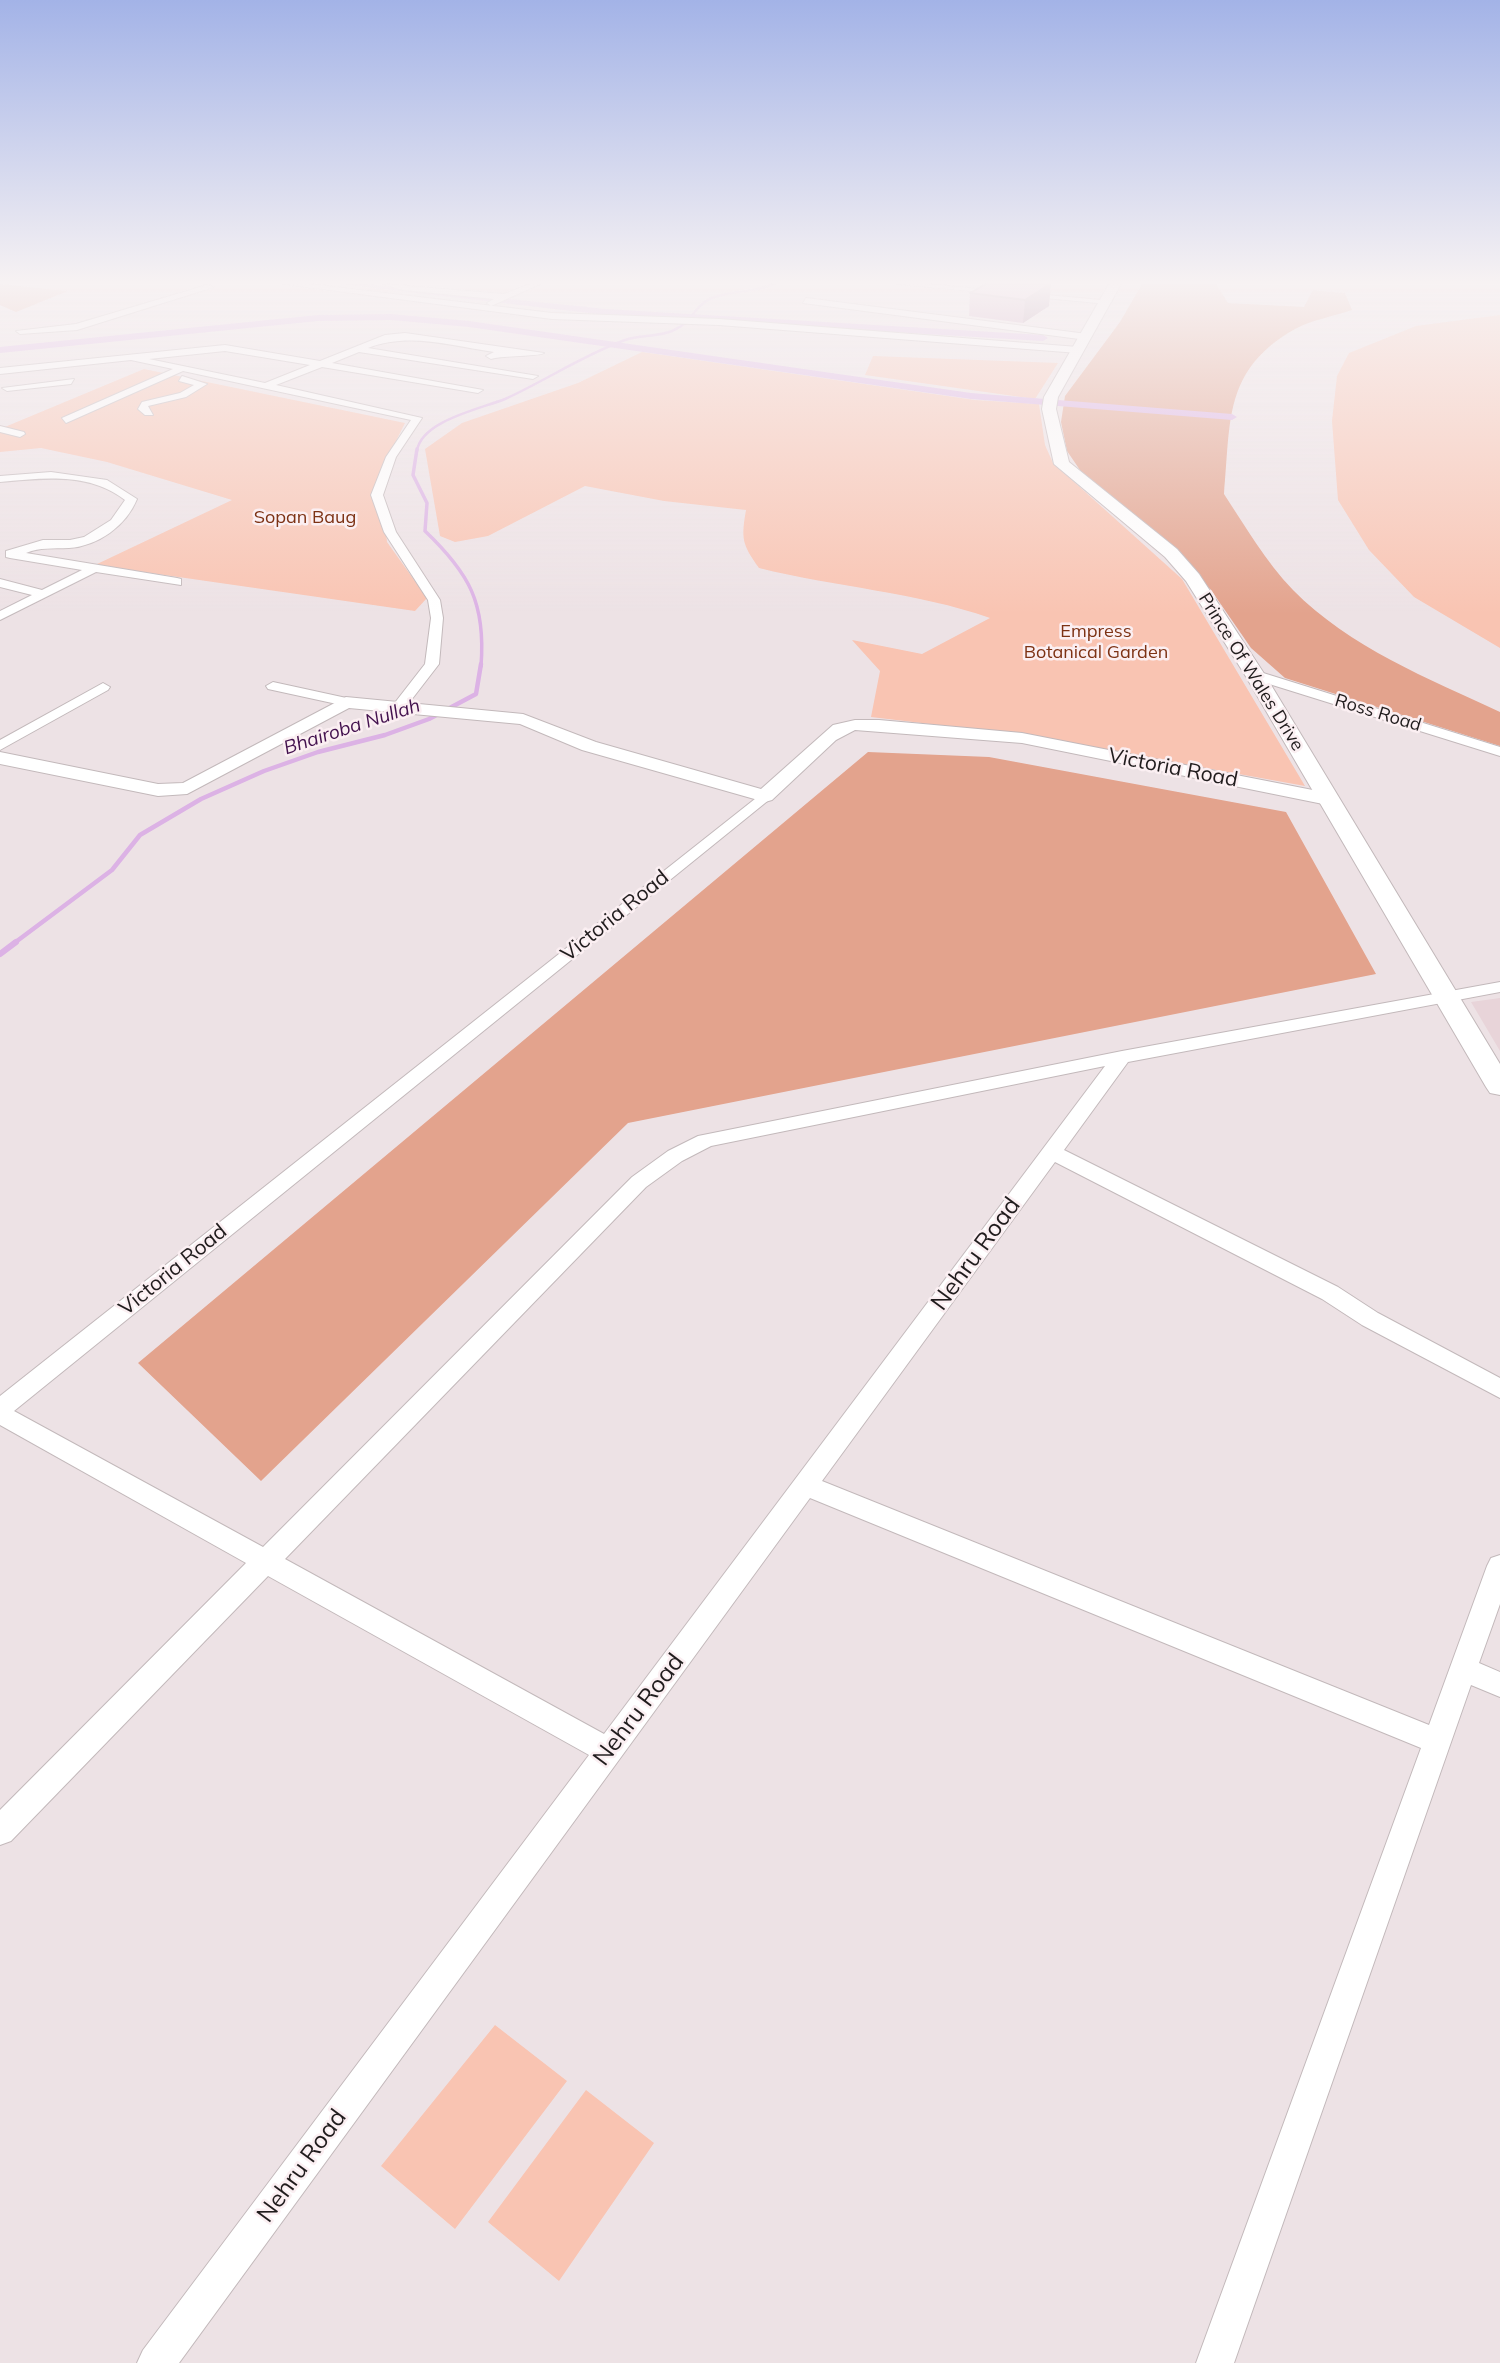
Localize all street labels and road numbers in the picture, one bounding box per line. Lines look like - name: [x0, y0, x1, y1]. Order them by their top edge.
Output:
- street label: Prince Of Wales Drive: [1194, 589, 1308, 755]
- street label: Ross Road: [1332, 690, 1424, 736]
- street label: Victoria Road: [1106, 743, 1240, 793]
- street label: Victoria Road: [556, 865, 674, 967]
- street label: Nehru Road: [925, 1192, 1027, 1316]
- street label: Victoria Road: [114, 1219, 232, 1321]
- street label: Nehru Road: [588, 1648, 690, 1772]
- street label: Nehru Road: [251, 2104, 353, 2228]

